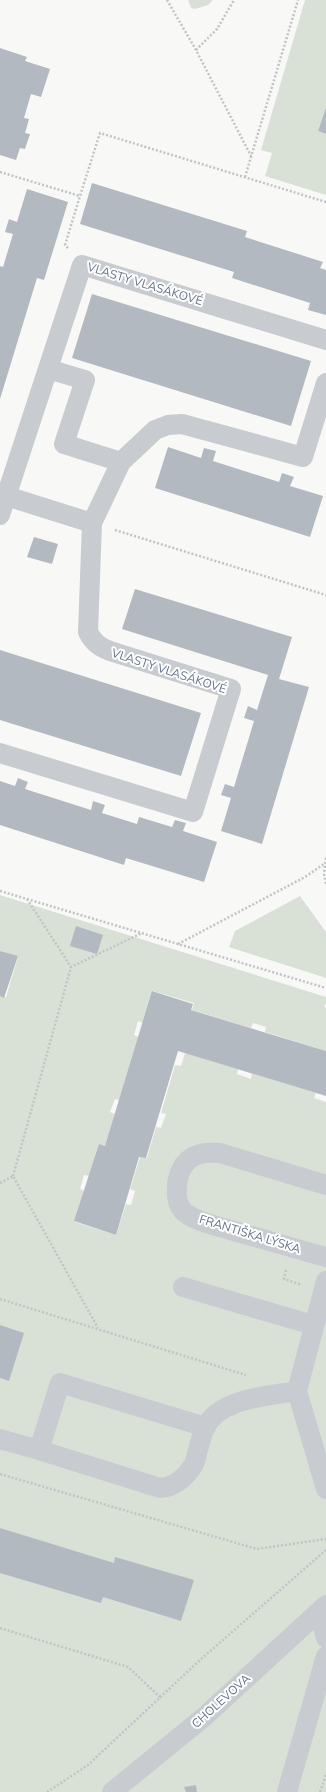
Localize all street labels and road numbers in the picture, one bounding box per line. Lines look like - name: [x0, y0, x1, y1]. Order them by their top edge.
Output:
- street label: VLASTY VLASÁKOVÉ: [86, 259, 205, 308]
- street label: VLASTY VLASÁKOVÉ: [110, 645, 229, 696]
- street label: FRANTIŠKA LÝSKA: [198, 1211, 303, 1256]
- street label: CHOLEVOVA: [188, 1670, 253, 1731]

